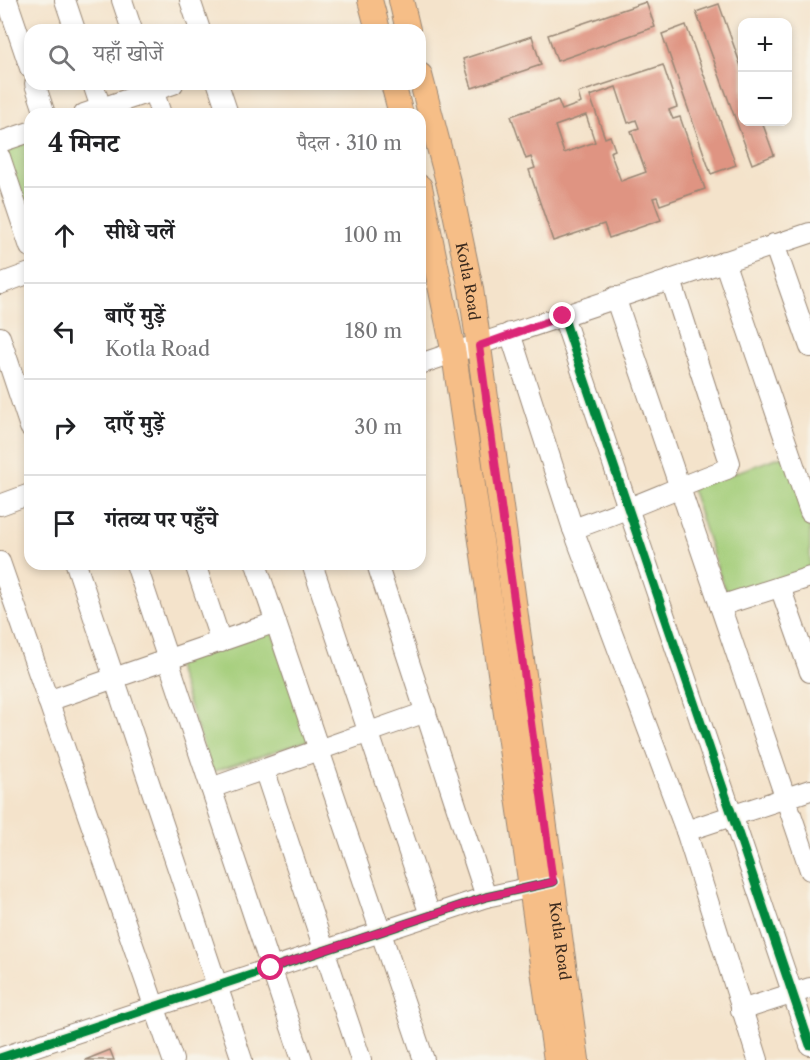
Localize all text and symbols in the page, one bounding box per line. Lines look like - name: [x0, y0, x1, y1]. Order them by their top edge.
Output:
- map controls: [738, 18, 792, 126]
- button: +: [738, 18, 792, 72]
- search box: [24, 24, 426, 90]
- text: यहाँ खोजें: [93, 40, 163, 67]
- icon: search: [45, 41, 78, 74]
- button: −: [738, 72, 792, 126]
- text: 4 मिनट: [48, 127, 119, 159]
- text: पैदल · 310 m: [297, 131, 402, 155]
- text: सीधे चलें: [105, 218, 174, 245]
- icon: ahead: [48, 219, 81, 252]
- text: 100 m: [344, 223, 402, 247]
- street label: Kotla Road: [452, 240, 485, 321]
- text: बाएँ मुड़ें: [105, 302, 165, 329]
- route end: [549, 302, 575, 328]
- icon: left: [48, 315, 81, 348]
- text: 180 m: [345, 319, 402, 343]
- text: Kotla Road: [105, 337, 210, 361]
- text: दाएँ मुड़ें: [105, 410, 164, 437]
- icon: right: [48, 411, 81, 444]
- text: 30 m: [354, 415, 402, 439]
- text: गंतव्य पर पहुँचे: [105, 506, 218, 533]
- icon: arrive: [48, 507, 81, 540]
- street label: Kotla Road: [546, 900, 575, 981]
- route start: [257, 954, 283, 980]

